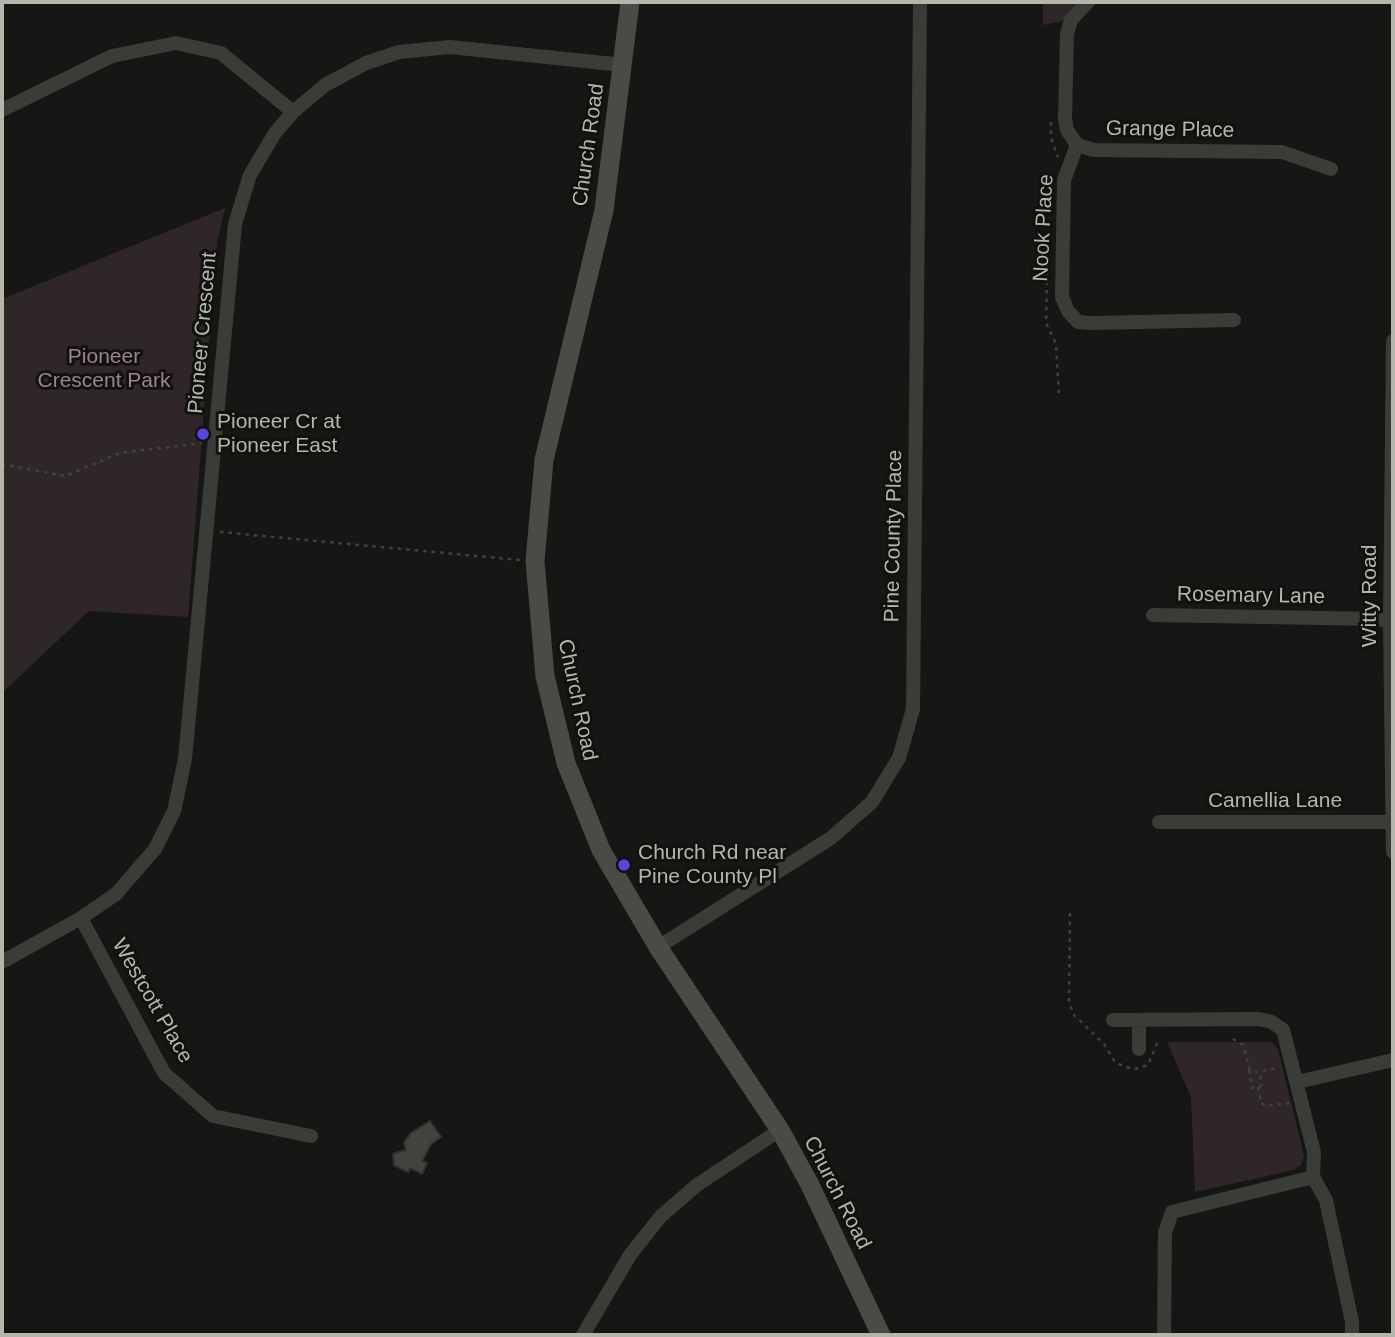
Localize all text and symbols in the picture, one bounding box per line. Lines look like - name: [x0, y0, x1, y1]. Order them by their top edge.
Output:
- street label: Church Road: [568, 82, 610, 208]
- street label: Grange Place: [1106, 116, 1234, 144]
- street label: Nook Place: [1029, 174, 1059, 282]
- street label: Pioneer Crescent: [183, 251, 223, 415]
- park label: Pioneer Crescent Park: [37, 344, 171, 394]
- place label: Pioneer Cr at Pioneer East: [217, 409, 341, 459]
- marker: Pioneer Cr at Pioneer East: [195, 426, 211, 442]
- street label: Pine County Place: [880, 449, 908, 623]
- street label: Witty Road: [1357, 545, 1383, 647]
- street label: Rosemary Lane: [1177, 582, 1325, 610]
- street label: Church Road: [552, 637, 602, 763]
- street label: Camellia Lane: [1208, 788, 1342, 814]
- place label: Church Rd near Pine County Pl: [638, 840, 786, 890]
- marker: Church Rd near Pine County Pl: [616, 857, 632, 873]
- street label: Westcott Place: [106, 934, 198, 1068]
- street label: Church Road: [798, 1132, 876, 1254]

